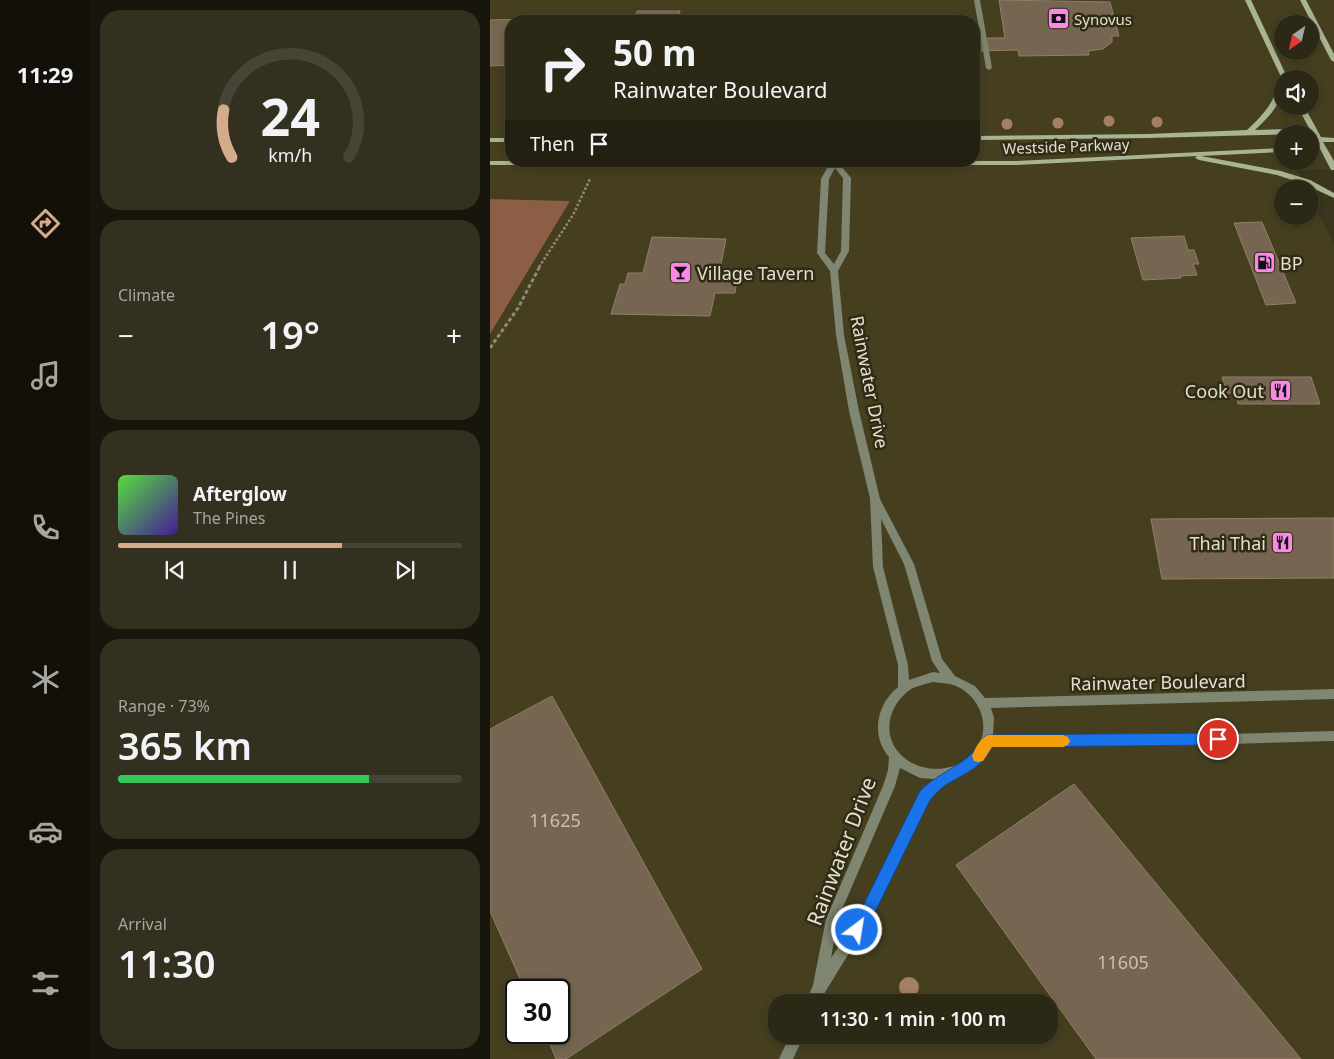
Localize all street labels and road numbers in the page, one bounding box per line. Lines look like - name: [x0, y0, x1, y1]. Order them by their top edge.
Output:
- street label: Westside Parkway: [1002, 134, 1130, 158]
- street label: Rainwater Drive: [845, 314, 895, 450]
- street label: Rainwater Boulevard: [1070, 668, 1246, 696]
- street label: Rainwater Drive: [800, 773, 882, 929]

